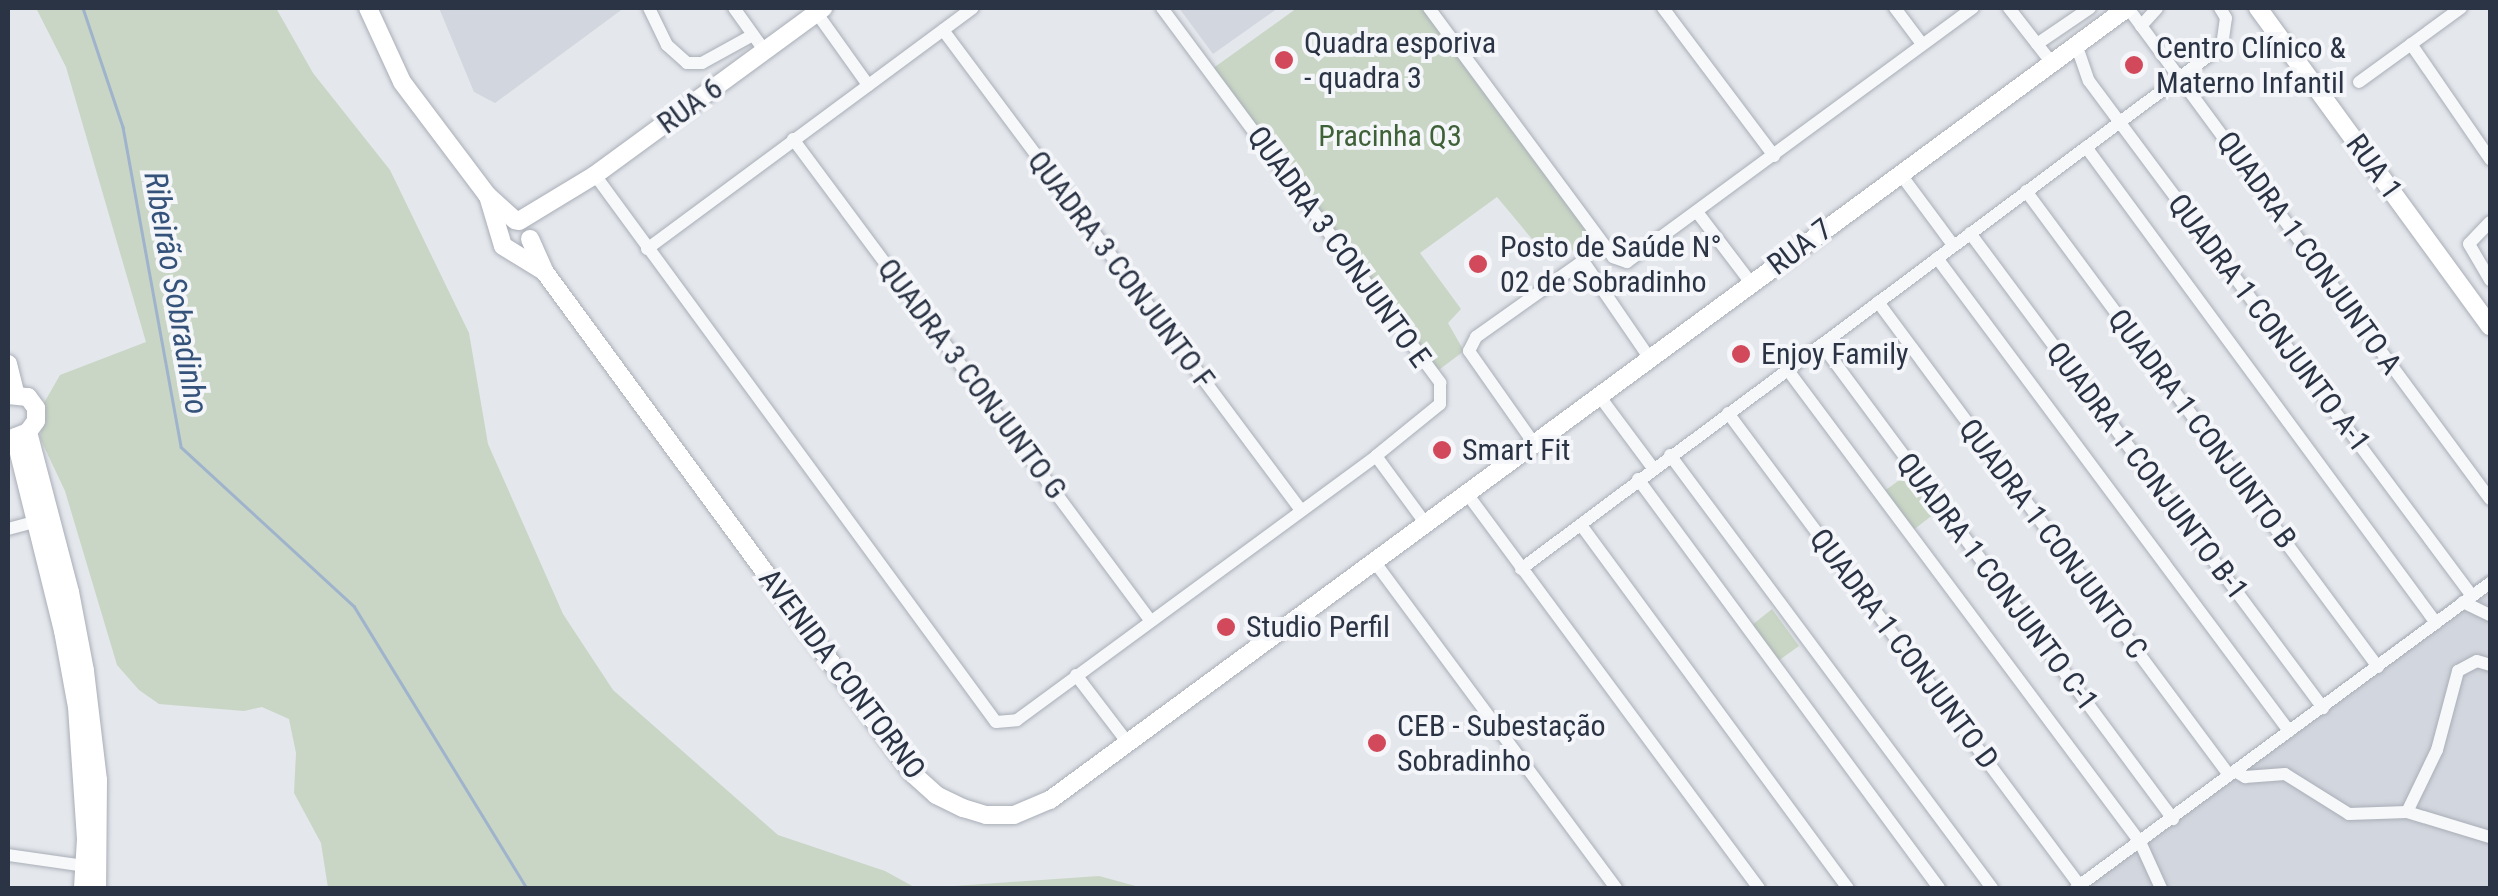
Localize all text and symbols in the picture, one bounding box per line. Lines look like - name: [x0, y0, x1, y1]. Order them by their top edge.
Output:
- place label: Quadra esporiva - quadra 3: [1304, 25, 1496, 96]
- place label: Centro Clínico & Materno Infantil: [2156, 30, 2346, 100]
- marker: Quadra esporiva - quadra 3: [1273, 49, 1295, 71]
- marker: Centro Clínico & Materno Infantil: [2121, 52, 2147, 78]
- street label: RUA 6: [651, 70, 729, 142]
- park label: Pracinha Q3: [1318, 118, 1462, 154]
- street label: QUADRA 3 CONJUNTO E: [1240, 120, 1438, 374]
- street label: QUADRA 1 CONJUNTO A: [2209, 125, 2409, 381]
- street label: RUA 1: [2338, 128, 2410, 206]
- street label: QUADRA 3 CONJUNTO F: [1020, 144, 1222, 396]
- water label: Ribeirão Sobradinho: [136, 169, 216, 417]
- street label: QUADRA 1 CONJUNTO A-1: [2160, 187, 2378, 459]
- street label: RUA 7: [1761, 211, 1839, 283]
- place label: Posto de Saúde N° 02 de Sobradinho: [1500, 229, 1722, 300]
- marker: Posto de Saúde N° 02 de Sobradinho: [1465, 251, 1491, 277]
- street label: QUADRA 3 CONJUNTO G: [870, 252, 1074, 506]
- street label: QUADRA 1 CONJUNTO B: [2100, 302, 2304, 556]
- street label: QUADRA 1 CONJUNTO B-1: [2039, 335, 2255, 607]
- place label: Enjoy Family: [1761, 336, 1909, 372]
- marker: Enjoy Family: [1730, 343, 1752, 365]
- street label: QUADRA 1 CONJUNTO C: [1951, 412, 2155, 666]
- place label: Smart Fit: [1462, 432, 1570, 468]
- marker: Smart Fit: [1431, 439, 1453, 461]
- street label: QUADRA 1 CONJUNTO C-1: [1888, 446, 2106, 718]
- street label: QUADRA 1 CONJUNTO D: [1802, 522, 2006, 776]
- street label: AVENIDA CONTORNO: [751, 562, 933, 786]
- place label: Studio Perfil: [1246, 609, 1390, 645]
- marker: Studio Perfil: [1215, 616, 1237, 638]
- place label: CEB - Subestação Sobradinho: [1397, 708, 1606, 778]
- marker: CEB - Subestação Sobradinho: [1366, 732, 1388, 754]

